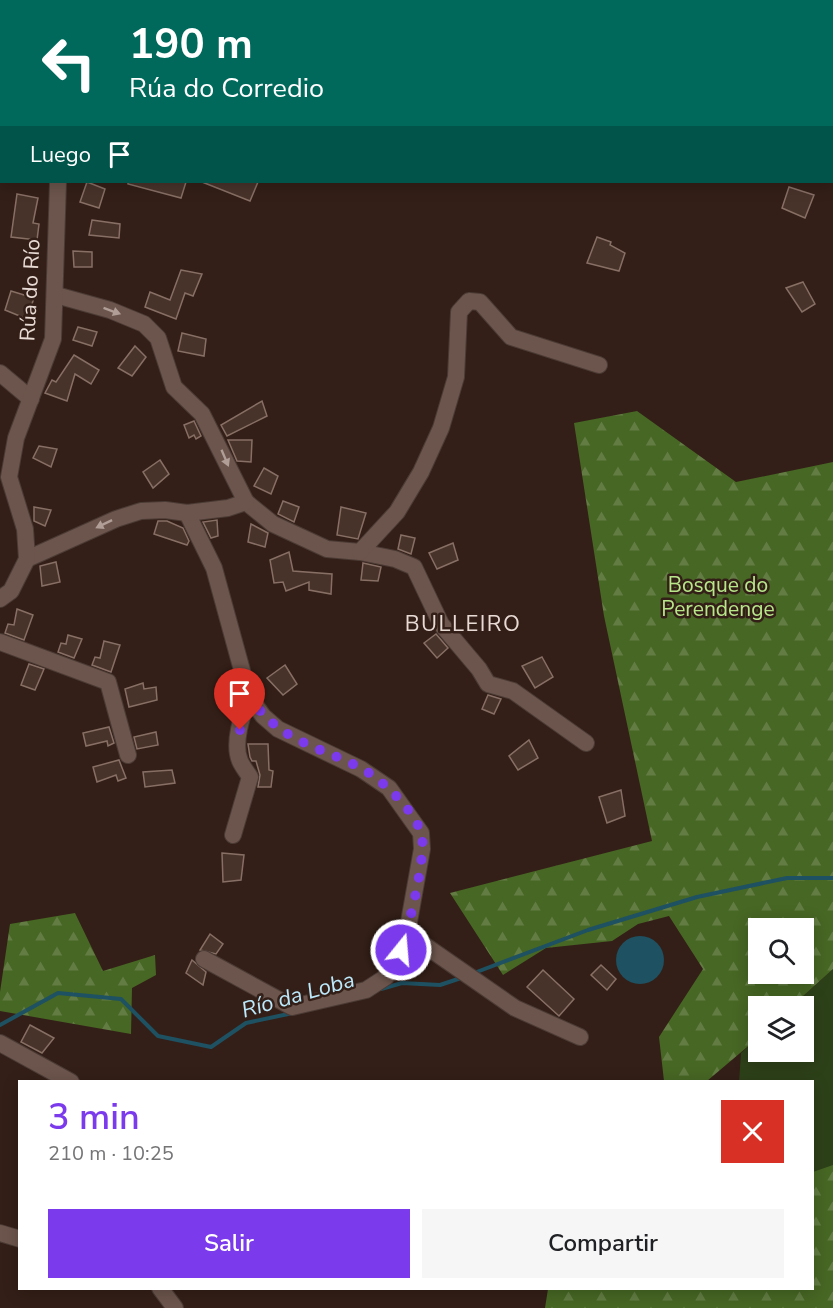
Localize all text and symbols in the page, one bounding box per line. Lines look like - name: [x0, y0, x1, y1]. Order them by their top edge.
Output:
- text: 190 m: [129, 16, 253, 73]
- icon: left: [30, 24, 108, 102]
- text: Rúa do Corredio: [129, 70, 324, 107]
- icon: arrive: [103, 138, 136, 171]
- text: Luego: [30, 140, 91, 170]
- street label: Rúa do Río: [13, 238, 47, 342]
- one-way arrow: [103, 307, 121, 317]
- one-way arrow: [220, 450, 230, 468]
- one-way arrow: [96, 520, 113, 529]
- park label: Bosque do Perendenge: [661, 571, 775, 623]
- district label: BULLEIRO: [405, 609, 521, 639]
- pin: [214, 668, 265, 730]
- icon: arrive: [223, 677, 256, 710]
- position arrow: [369, 918, 433, 982]
- map controls: [748, 918, 814, 1062]
- button: search: [748, 918, 814, 984]
- water label: Río da Loba: [238, 965, 358, 1025]
- button: layers: [748, 996, 814, 1062]
- text: 3 min: [48, 1093, 140, 1142]
- button: close: [721, 1100, 784, 1163]
- text: 210 m · 10:25: [48, 1140, 174, 1167]
- button: Salir: [48, 1209, 410, 1278]
- button: Compartir: [422, 1209, 784, 1278]

